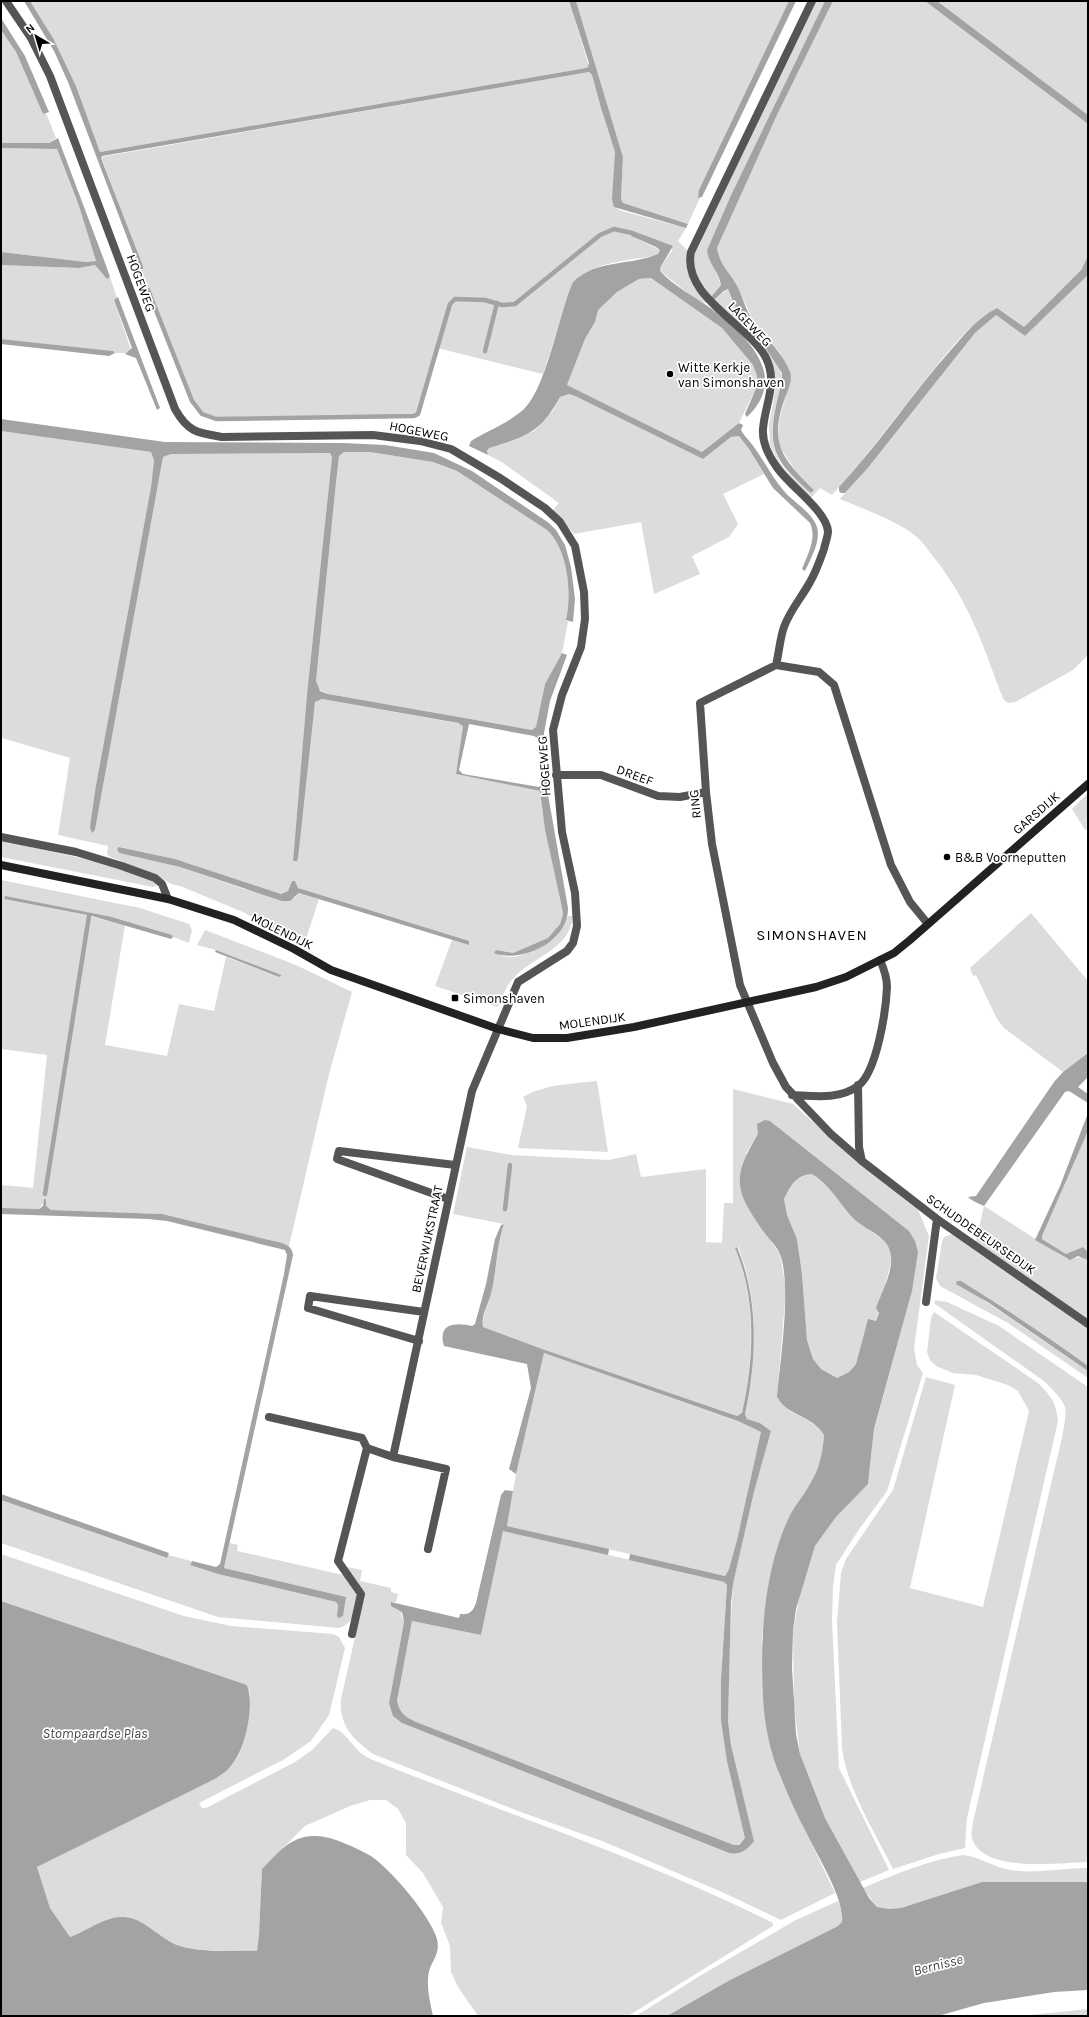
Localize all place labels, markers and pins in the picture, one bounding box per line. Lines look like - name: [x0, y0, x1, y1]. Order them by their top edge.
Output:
- place label: Witte Kerkje van Simonshaven: [678, 360, 784, 390]
- marker: Witte Kerkje van Simonshaven: [665, 369, 675, 379]
- place label: B&B Voorneputten: [955, 850, 1066, 865]
- marker: B&B Voorneputten: [942, 852, 952, 862]
- place label: Simonshaven: [463, 991, 545, 1006]
- marker: Simonshaven: [450, 993, 460, 1003]

